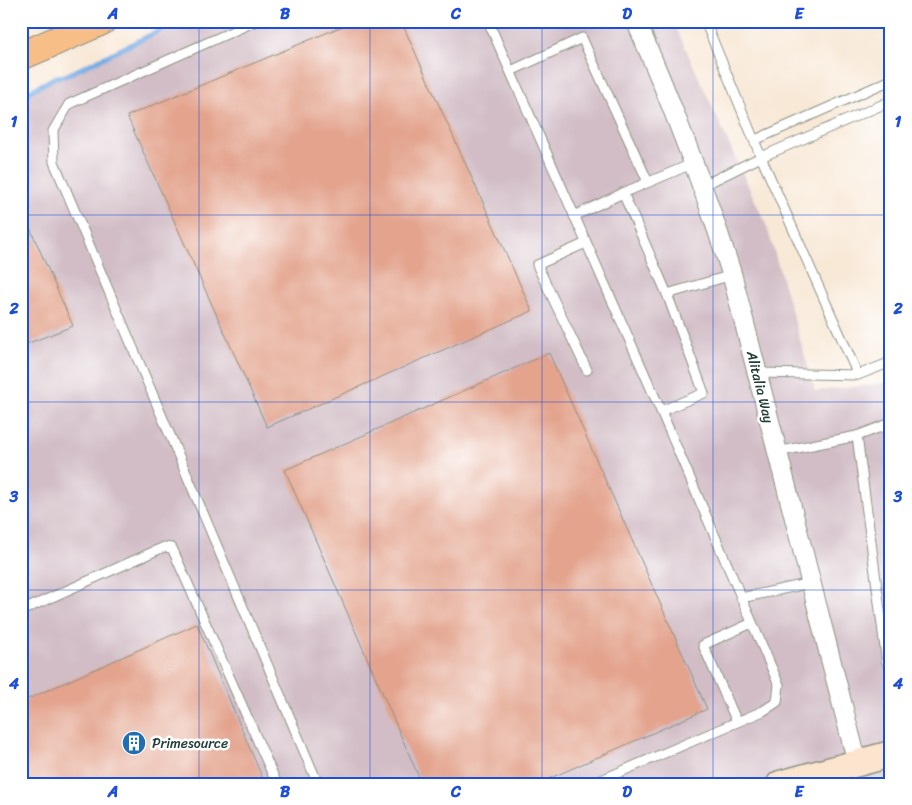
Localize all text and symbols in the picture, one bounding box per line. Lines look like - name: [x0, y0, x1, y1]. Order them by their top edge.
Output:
- text: A: [107, 0, 118, 28]
- text: B: [280, 0, 291, 28]
- text: C: [450, 0, 462, 28]
- text: D: [622, 0, 632, 28]
- text: E: [795, 0, 805, 28]
- text: 1: [11, 107, 18, 136]
- text: 1: [895, 107, 902, 136]
- text: 2: [8, 294, 19, 323]
- text: 2: [892, 294, 903, 323]
- street label: Alitalia Way: [739, 347, 781, 427]
- text: 3: [9, 482, 19, 511]
- text: 3: [893, 482, 903, 511]
- text: 4: [8, 669, 19, 698]
- text: 4: [892, 669, 903, 698]
- building icon: Primesource: [121, 730, 147, 756]
- place label: Primesource: [152, 731, 228, 756]
- text: A: [107, 777, 118, 805]
- text: B: [280, 777, 291, 805]
- text: C: [450, 777, 462, 805]
- text: D: [622, 777, 632, 805]
- text: E: [795, 777, 805, 805]

